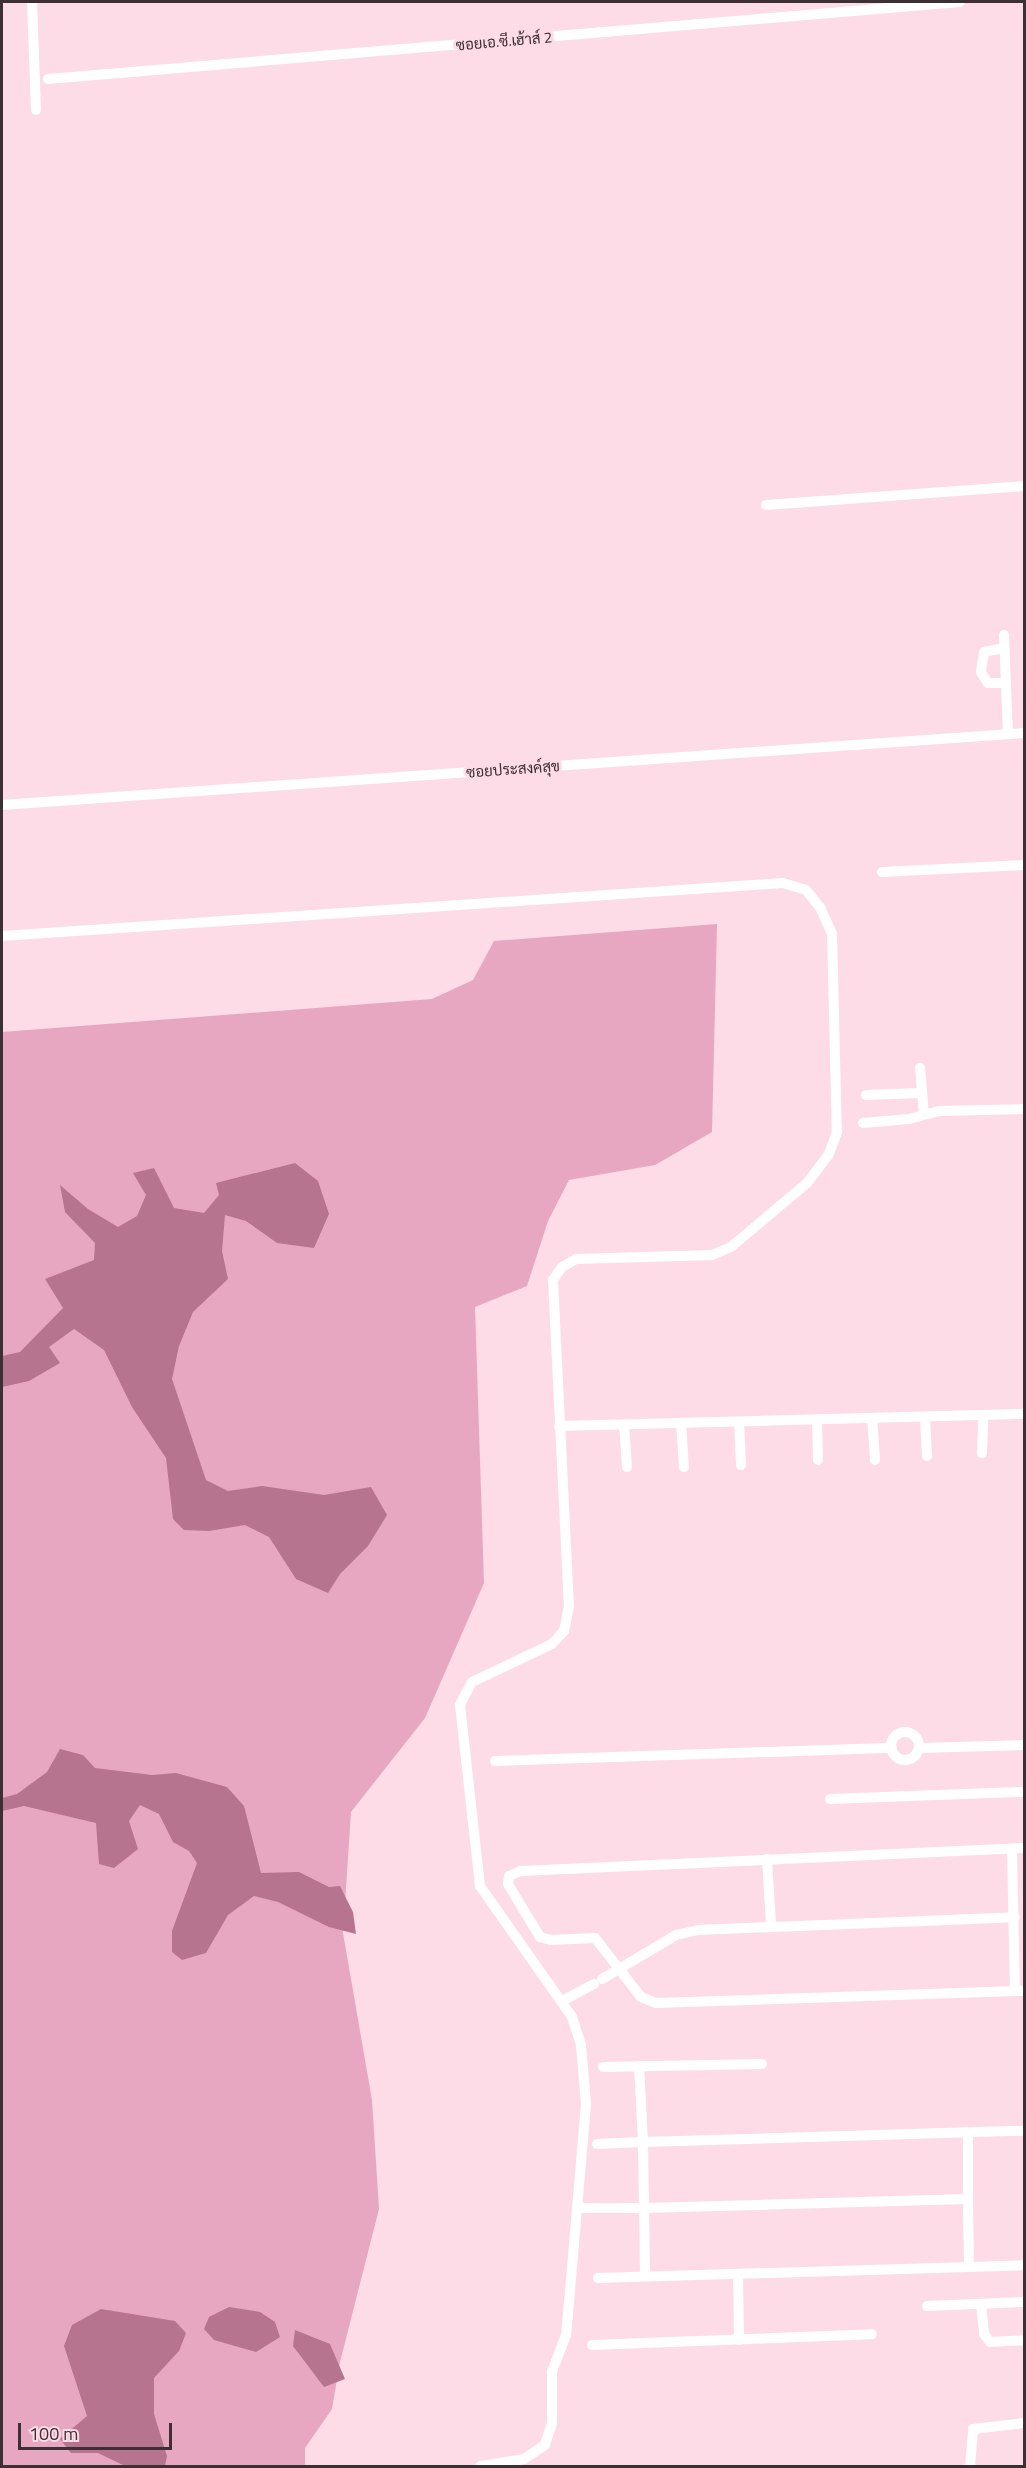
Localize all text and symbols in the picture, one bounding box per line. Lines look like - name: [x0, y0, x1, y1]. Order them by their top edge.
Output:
- street label: ซอยเอ.ซี.เฮ้าส์ 2: [455, 28, 553, 54]
- street label: ซอยประสงค์สุข: [466, 757, 560, 781]
- scale bar: [21, 2411, 176, 2449]
- text: 100 m: [29, 2420, 78, 2447]

